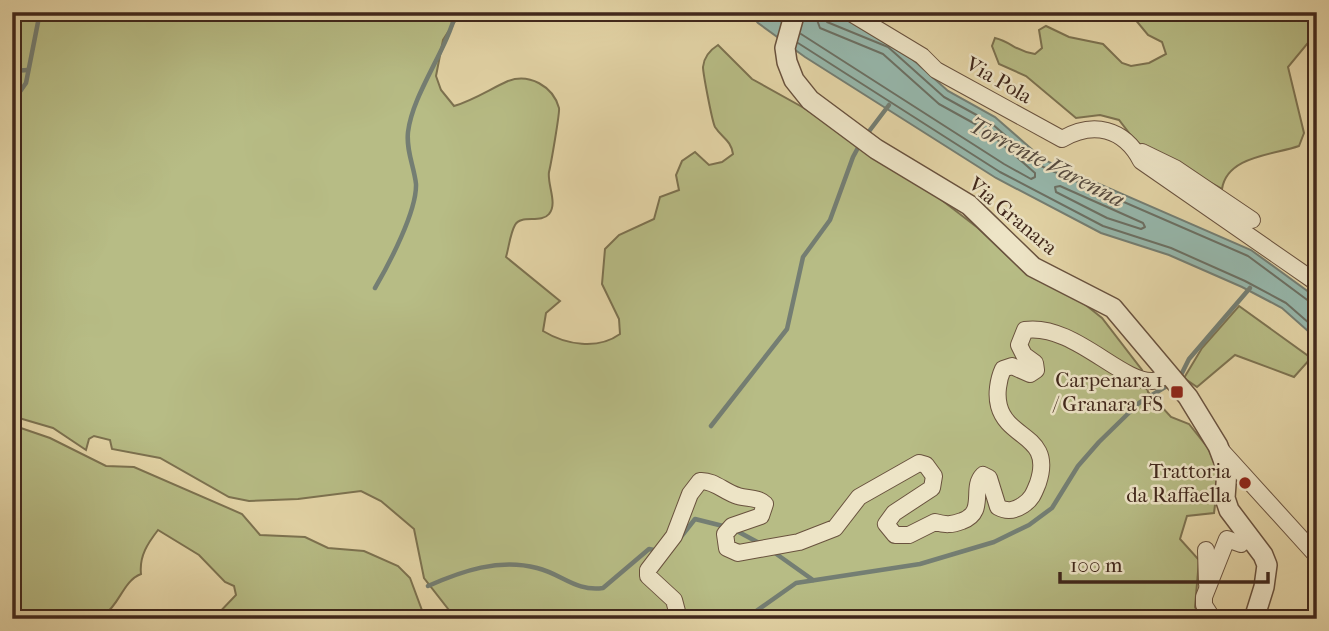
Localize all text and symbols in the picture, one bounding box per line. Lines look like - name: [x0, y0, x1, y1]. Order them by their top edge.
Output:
- street label: Via Pola: [961, 51, 1037, 109]
- water label: Torrente Varenna: [965, 112, 1129, 213]
- street label: Via Granara: [963, 171, 1062, 260]
- place label: Carpenara 1 / Granara FS: [1052, 368, 1163, 416]
- marker: Carpenara 1 / Granara FS: [1169, 384, 1185, 400]
- place label: Trattoria da Raffaella: [1126, 459, 1231, 507]
- marker: Trattoria da Raffaella: [1237, 475, 1253, 491]
- scale bar: [1060, 540, 1268, 584]
- text: 100 m: [1070, 553, 1123, 577]

